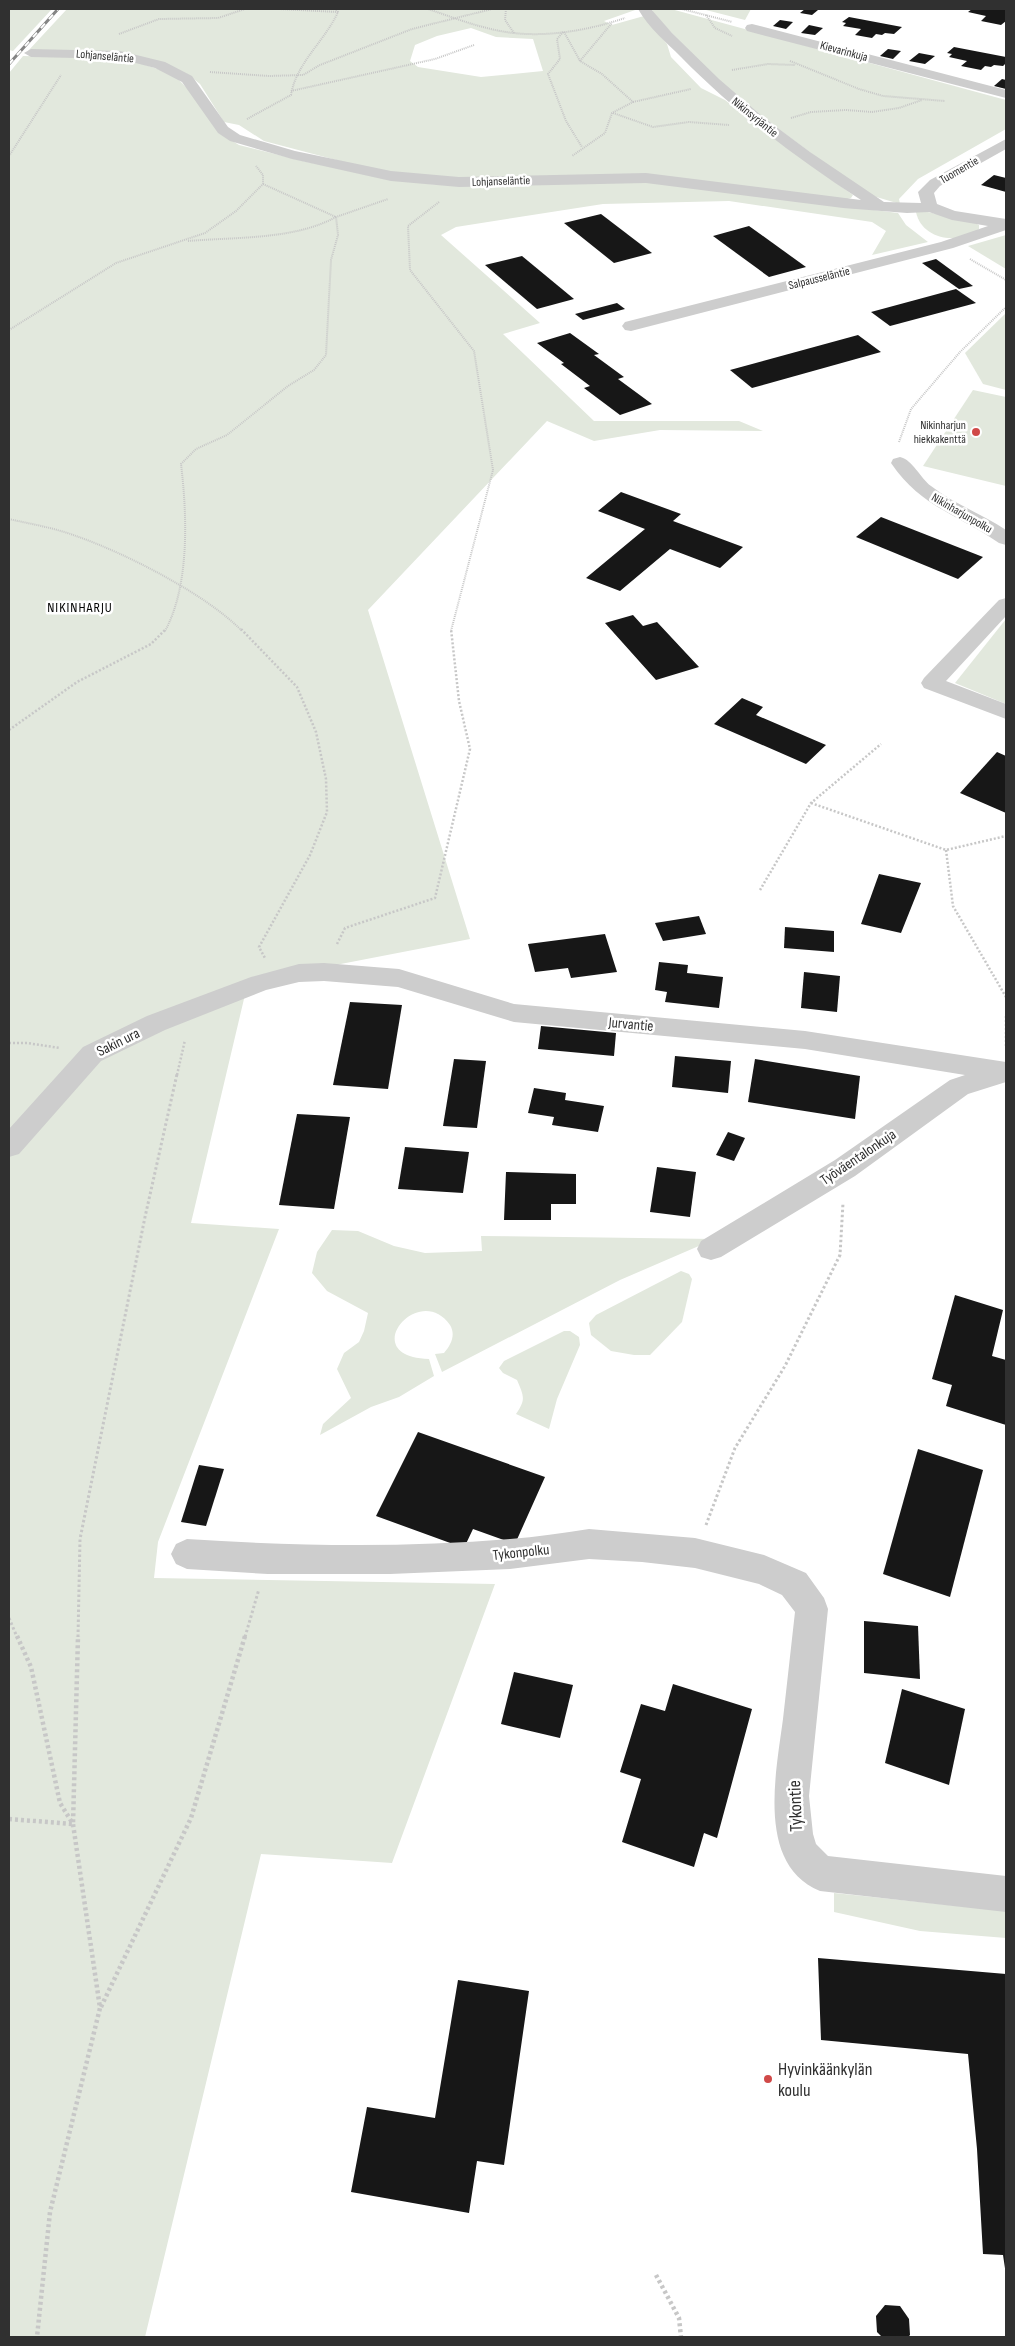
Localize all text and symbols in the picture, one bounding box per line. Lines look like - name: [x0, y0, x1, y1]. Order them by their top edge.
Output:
- street label: Kievarinkuja: [818, 38, 870, 65]
- street label: Lohjanseläntie: [75, 46, 135, 67]
- street label: Nikinsyrjäntie: [728, 94, 781, 141]
- street label: Tuomentie: [937, 153, 982, 188]
- street label: Lohjanseläntie: [472, 173, 531, 190]
- street label: Salpausseläntie: [787, 264, 852, 293]
- place label: Nikinharjun hiekkakenttä: [914, 418, 966, 447]
- marker: Nikinharjun hiekkakenttä: [970, 426, 982, 438]
- street label: Nikinharjunpolku: [929, 490, 995, 537]
- district label: NIKINHARJU: [47, 599, 113, 616]
- street label: Jurvantie: [607, 1013, 654, 1036]
- street label: Sakin ura: [94, 1024, 143, 1061]
- street label: Työväentalonkuja: [817, 1125, 900, 1190]
- street label: Tykonpolku: [492, 1540, 550, 1565]
- street label: Tykontie: [784, 1780, 807, 1832]
- place label: Hyvinkäänkylän koulu: [778, 2059, 872, 2101]
- marker: Hyvinkäänkylän koulu: [762, 2073, 774, 2085]

